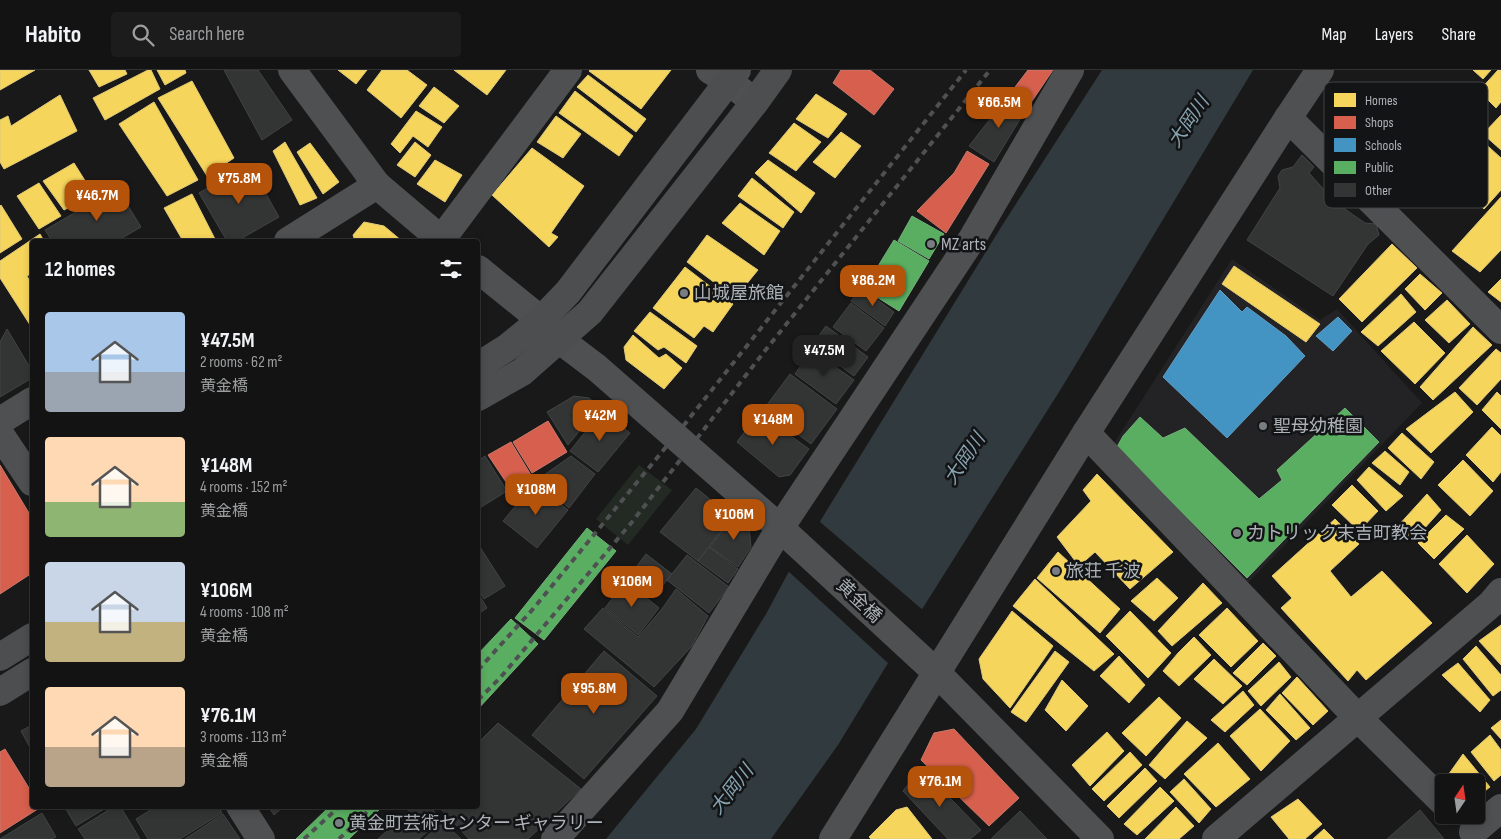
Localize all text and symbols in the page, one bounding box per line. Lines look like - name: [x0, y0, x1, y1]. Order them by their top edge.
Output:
- search box: [111, 12, 461, 57]
- text: Habito: [25, 20, 81, 49]
- icon: search: [129, 21, 157, 49]
- text: Search here: [169, 23, 245, 46]
- text: Map: [1322, 24, 1347, 45]
- text: Layers: [1375, 24, 1414, 45]
- text: Share: [1442, 24, 1476, 45]
- legend: [1324, 82, 1488, 208]
- pin: ¥66.5M: [958, 87, 1040, 129]
- water label: 大岡川: [1164, 90, 1216, 152]
- text: Homes: [1365, 92, 1398, 109]
- text: ¥66.5M: [977, 93, 1021, 112]
- text: Shops: [1365, 114, 1394, 131]
- text: Schools: [1365, 137, 1402, 154]
- text: Public: [1365, 159, 1394, 176]
- pin: ¥75.8M: [198, 162, 280, 205]
- text: ¥75.8M: [217, 169, 261, 188]
- pin: ¥46.7M: [56, 180, 138, 222]
- text: Other: [1365, 182, 1392, 199]
- text: ¥46.7M: [76, 186, 118, 205]
- place label: MZ arts: [941, 234, 986, 255]
- marker: MZ arts: [925, 238, 937, 250]
- icon: filters: [437, 255, 465, 283]
- text: 12 homes: [45, 257, 115, 282]
- pin: ¥86.2M: [832, 264, 914, 307]
- text: ¥86.2M: [851, 271, 895, 290]
- place label: 山城屋旅館: [694, 283, 784, 304]
- marker: 山城屋旅館: [678, 287, 690, 299]
- text: ¥47.5M: [200, 328, 254, 353]
- icon: home: [85, 332, 145, 392]
- pin: ¥47.5M: [783, 334, 865, 377]
- text: ¥47.5M: [803, 341, 845, 360]
- text: 2 rooms · 62 m²: [200, 353, 283, 372]
- text: 黄金橋: [200, 377, 248, 396]
- pin: ¥42M: [570, 400, 630, 442]
- pin: ¥148M: [738, 404, 808, 446]
- text: ¥42M: [584, 406, 616, 425]
- text: ¥148M: [753, 410, 793, 429]
- place label: 聖母幼稚園: [1273, 416, 1363, 437]
- marker: 聖母幼稚園: [1257, 420, 1269, 432]
- water label: 大岡川: [940, 427, 992, 489]
- text: ¥148M: [200, 453, 252, 478]
- icon: home: [85, 457, 145, 517]
- pin: ¥108M: [501, 474, 571, 516]
- text: 4 rooms · 152 m²: [200, 478, 288, 497]
- text: ¥108M: [516, 480, 556, 499]
- pin: ¥106M: [699, 498, 769, 541]
- text: 黄金橋: [200, 502, 248, 521]
- text: ¥106M: [714, 505, 754, 524]
- place label: カトリック末吉町教会: [1247, 523, 1427, 544]
- marker: カトリック末吉町教会: [1231, 527, 1243, 539]
- place label: 旅荘 千波: [1066, 561, 1141, 582]
- marker: 旅荘 千波: [1050, 565, 1062, 577]
- pin: ¥106M: [597, 566, 667, 608]
- text: ¥106M: [612, 572, 652, 591]
- street label: 黄金橋: [832, 575, 886, 627]
- text: ¥106M: [200, 578, 252, 603]
- icon: home: [85, 582, 145, 642]
- text: 4 rooms · 108 m²: [200, 603, 289, 622]
- text: 黄金橋: [200, 627, 248, 646]
- pin: ¥95.8M: [553, 672, 635, 715]
- text: ¥95.8M: [572, 679, 616, 698]
- text: ¥76.1M: [200, 703, 256, 728]
- icon: home: [85, 707, 145, 767]
- text: 3 rooms · 113 m²: [200, 728, 287, 747]
- text: 黄金橋: [200, 752, 248, 771]
- water label: 大岡川: [705, 759, 760, 820]
- pin: ¥76.1M: [899, 766, 981, 808]
- text: ¥76.1M: [919, 772, 961, 791]
- north arrow: [1435, 774, 1485, 824]
- map controls: [1435, 774, 1485, 824]
- place label: 黄金町芸術センター ギャラリー: [349, 813, 604, 834]
- marker: 黄金町芸術センター ギャラリー: [333, 817, 345, 829]

